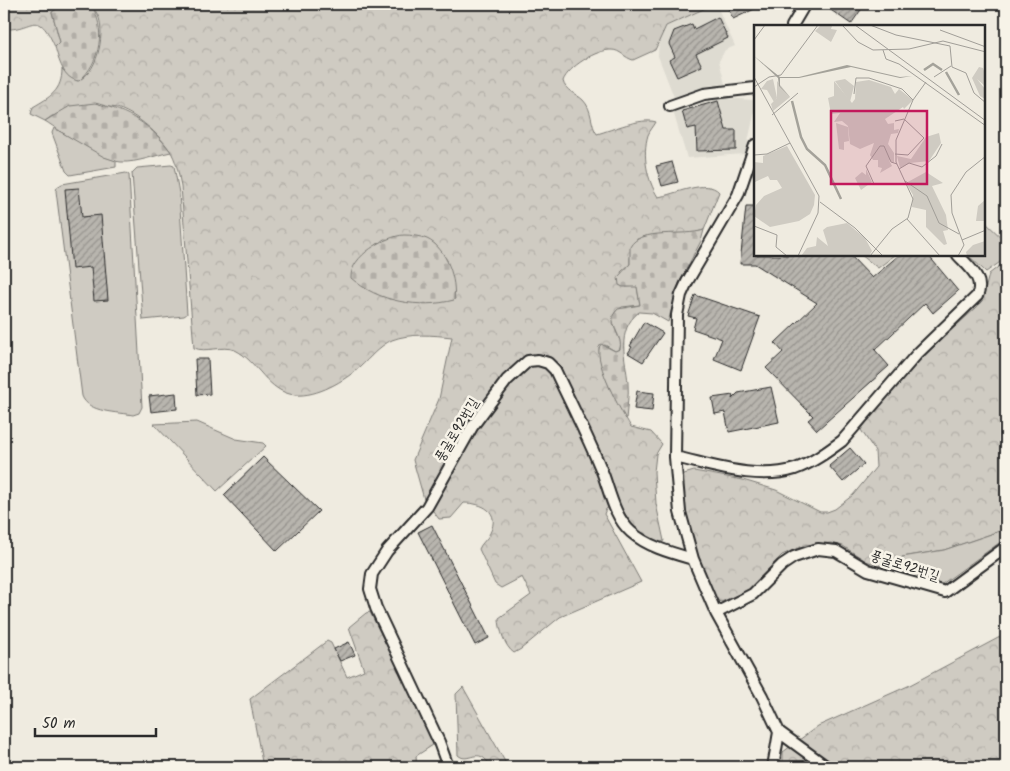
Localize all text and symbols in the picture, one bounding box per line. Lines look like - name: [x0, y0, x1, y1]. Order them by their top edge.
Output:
- inset map: [754, 25, 985, 256]
- street label: 풍굴로92번길: [429, 393, 485, 466]
- street label: 풍굴로92번길: [868, 545, 943, 588]
- scale bar: [35, 706, 156, 738]
- text: 50 m: [42, 712, 76, 736]

